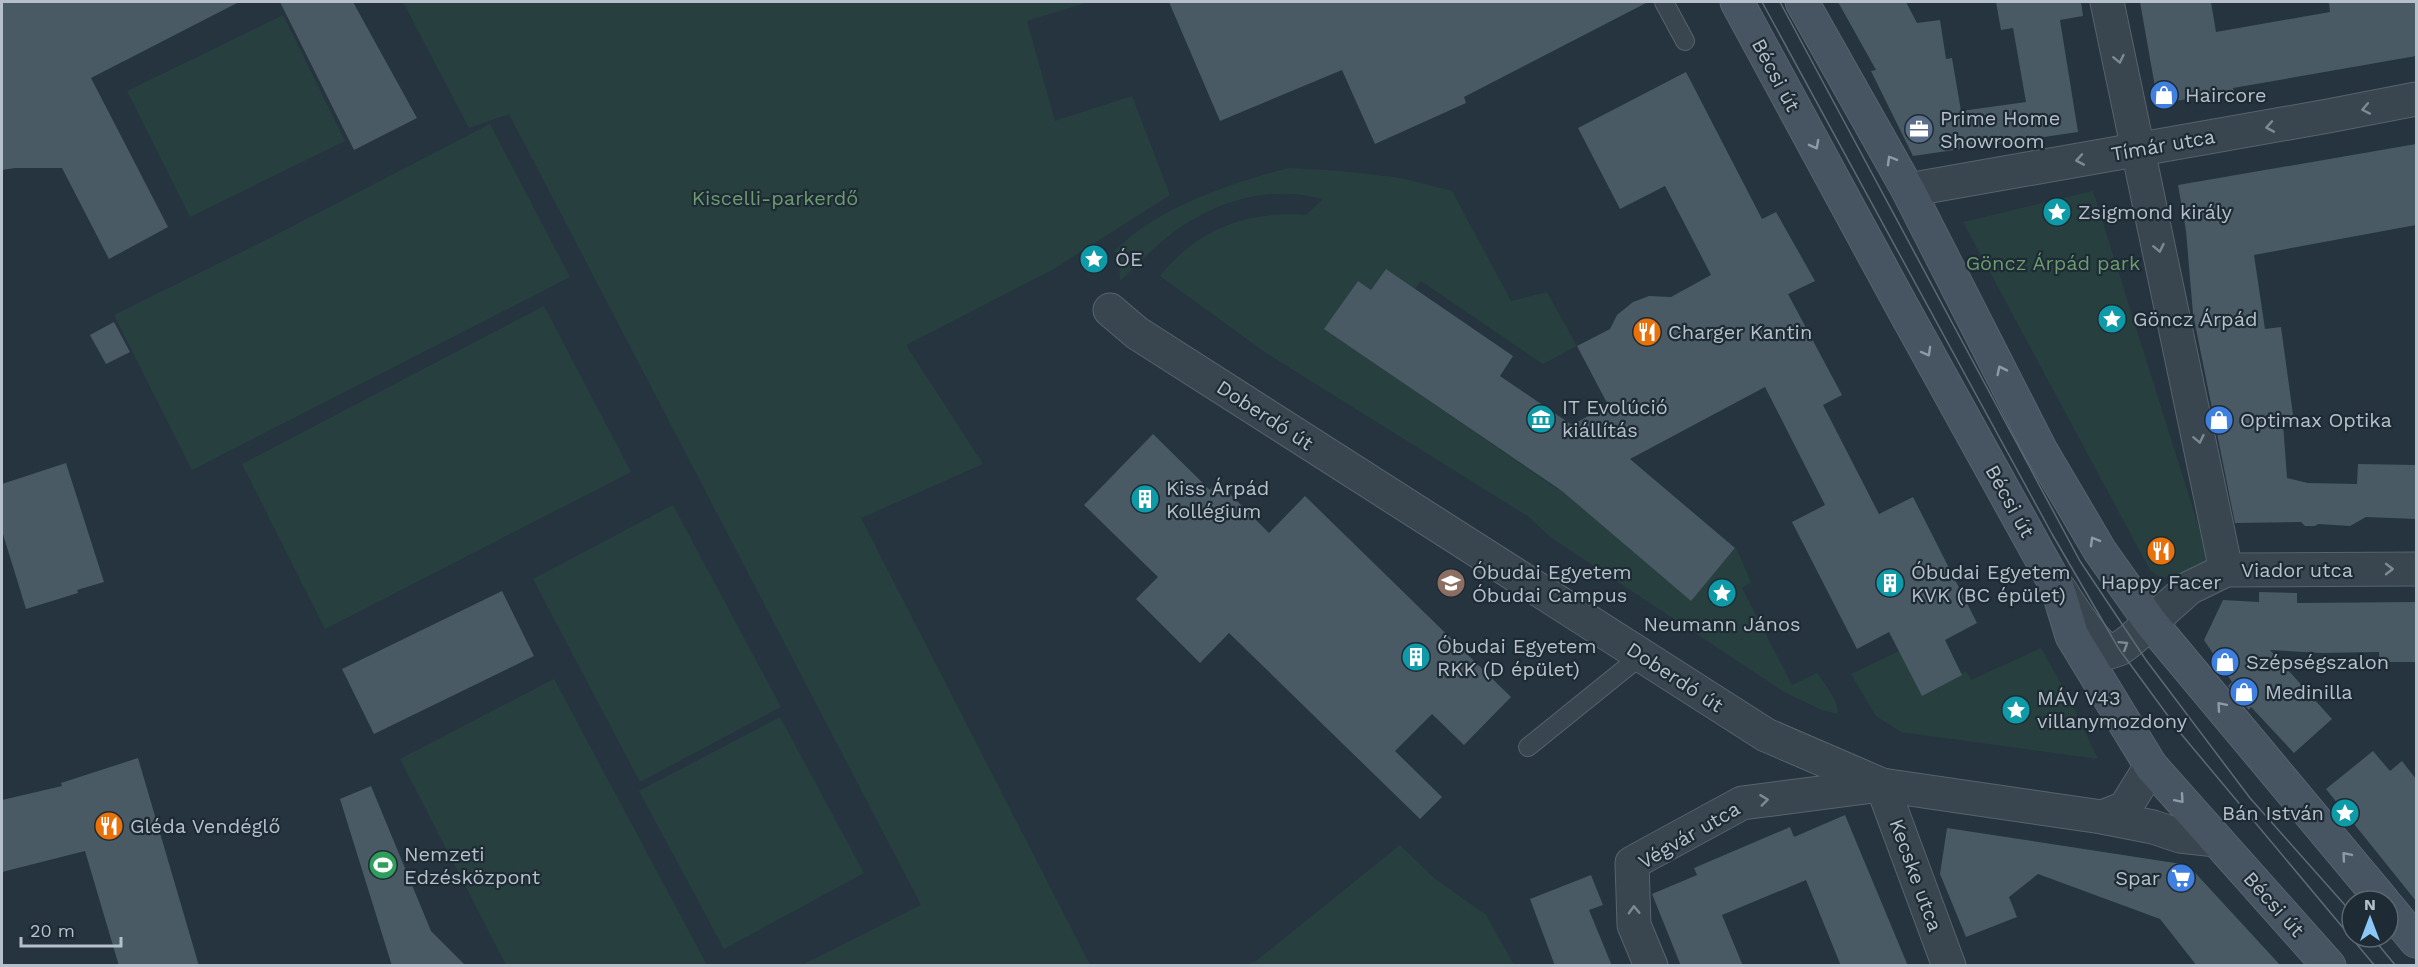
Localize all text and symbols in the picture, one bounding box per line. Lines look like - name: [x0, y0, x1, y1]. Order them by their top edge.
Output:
- street label: Bécsi út: [1747, 34, 1805, 116]
- one-way arrow: [2111, 54, 2124, 64]
- shop icon: Haircore: [2148, 79, 2180, 111]
- place label: Haircore: [2185, 83, 2267, 107]
- one-way arrow: [2362, 101, 2372, 114]
- place label: Prime Home Showroom: [1940, 106, 2060, 153]
- office icon: Prime Home Showroom: [1903, 113, 1935, 145]
- one-way arrow: [2266, 120, 2275, 132]
- street label: Tímár utca: [2109, 124, 2217, 166]
- one-way arrow: [1807, 139, 1819, 150]
- one-way arrow: [2075, 153, 2085, 166]
- one-way arrow: [1887, 156, 1898, 166]
- park label: Kiscelli-parkerdő: [692, 186, 858, 210]
- place icon: Zsigmond király: [2041, 196, 2073, 228]
- place label: Zsigmond király: [2078, 200, 2232, 224]
- place icon: ÓE: [1078, 243, 1110, 275]
- one-way arrow: [2152, 243, 2165, 253]
- place label: ÓE: [1115, 247, 1143, 271]
- park label: Göncz Árpád park: [1966, 251, 2140, 275]
- place icon: Göncz Árpád: [2096, 303, 2128, 335]
- place label: Göncz Árpád: [2133, 307, 2258, 331]
- restaurant icon: Charger Kantin: [1631, 316, 1663, 348]
- place label: Charger Kantin: [1668, 320, 1812, 344]
- one-way arrow: [1920, 346, 1931, 356]
- one-way arrow: [1996, 365, 2008, 376]
- street label: Doberdó út: [1212, 375, 1318, 455]
- place label: IT Evolúció kiállítás: [1562, 395, 1668, 442]
- museum icon: IT Evolúció kiállítás: [1525, 403, 1557, 435]
- shop icon: Optimax Optika: [2203, 404, 2235, 436]
- place label: Optimax Optika: [2240, 408, 2392, 432]
- one-way arrow: [2192, 434, 2205, 444]
- street label: Bécsi út: [1980, 461, 2040, 542]
- place label: Kiss Árpád Kollégium: [1166, 476, 1269, 523]
- building icon: Kiss Árpád Kollégium: [1129, 483, 1161, 515]
- restaurant icon: Happy Facer: [2145, 535, 2177, 567]
- one-way arrow: [2090, 537, 2101, 547]
- street label: Viador utca: [2241, 558, 2353, 582]
- place label: Óbudai Egyetem Óbudai Campus: [1472, 560, 1632, 607]
- place label: Óbudai Egyetem KVK (BC épület): [1911, 560, 2071, 607]
- one-way arrow: [2385, 563, 2394, 575]
- school or university icon: Óbudai Egyetem Óbudai Campus: [1435, 567, 1467, 599]
- building icon: Óbudai Egyetem KVK (BC épület): [1874, 567, 1906, 599]
- place label: Happy Facer: [2101, 570, 2221, 594]
- place icon: Neumann János: [1706, 577, 1738, 609]
- place label: Neumann János: [1643, 612, 1801, 636]
- place label: Óbudai Egyetem RKK (D épület): [1437, 634, 1597, 681]
- street label: Doberdó út: [1622, 637, 1728, 717]
- building icon: Óbudai Egyetem RKK (D épület): [1400, 641, 1432, 673]
- one-way arrow: [2117, 641, 2128, 652]
- shop icon: Szépségszalon: [2209, 646, 2241, 678]
- place label: Szépségszalon: [2246, 650, 2389, 674]
- shop icon: Medinilla: [2228, 676, 2260, 708]
- place label: Medinilla: [2265, 680, 2353, 704]
- place label: MÁV V43 villanymozdony: [2037, 686, 2188, 733]
- place icon: MÁV V43 villanymozdony: [2000, 694, 2032, 726]
- one-way arrow: [2217, 702, 2228, 713]
- one-way arrow: [2173, 792, 2184, 802]
- one-way arrow: [1759, 794, 1769, 806]
- street label: Végvár utca: [1634, 796, 1744, 874]
- place icon: Bán István: [2329, 797, 2361, 829]
- place label: Bán István: [2222, 801, 2324, 825]
- restaurant icon: Gléda Vendéglő: [93, 810, 125, 842]
- place label: Gléda Vendéglő: [130, 814, 280, 838]
- street label: Kecske utca: [1885, 815, 1947, 935]
- place label: Nemzeti Edzésközpont: [404, 842, 541, 889]
- sports icon: Nemzeti Edzésközpont: [367, 849, 399, 881]
- one-way arrow: [2342, 852, 2353, 863]
- supermarket icon: Spar: [2165, 862, 2197, 894]
- place label: Spar: [2115, 866, 2160, 890]
- street label: Bécsi út: [2239, 867, 2310, 942]
- north arrow: [2340, 889, 2400, 949]
- text: N: [2364, 895, 2376, 914]
- one-way arrow: [1627, 906, 1640, 915]
- scale bar: [21, 910, 122, 948]
- text: 20 m: [30, 920, 75, 941]

